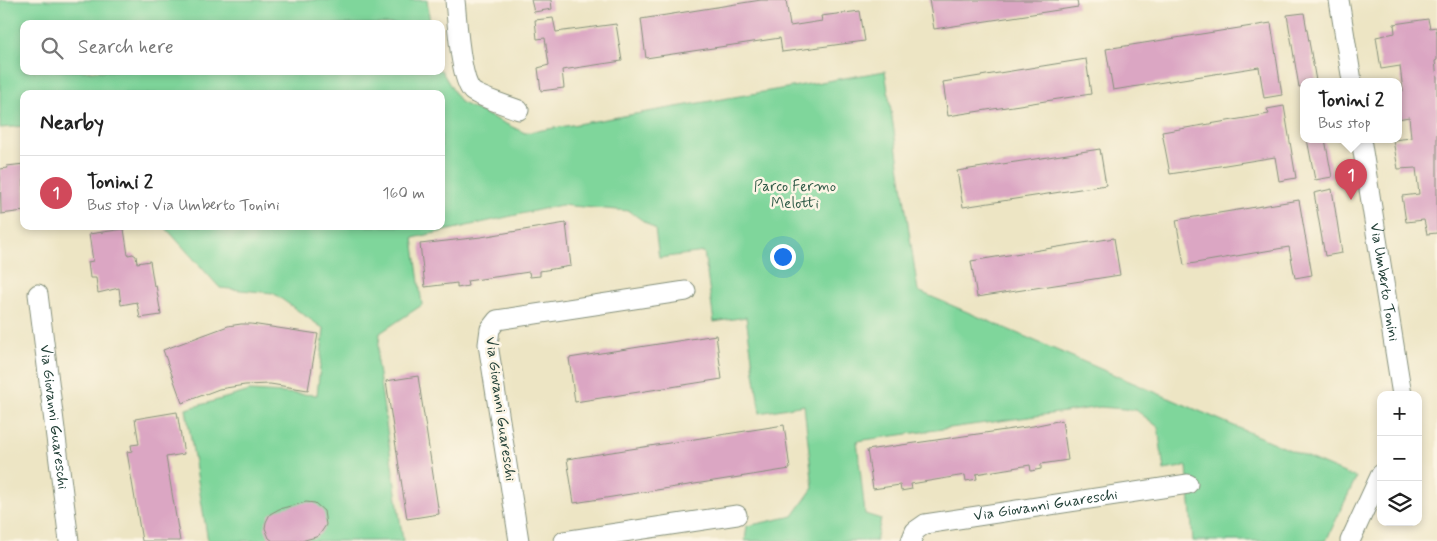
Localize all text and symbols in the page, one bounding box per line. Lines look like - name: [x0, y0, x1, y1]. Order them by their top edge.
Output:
- search box: [20, 20, 445, 75]
- icon: search: [38, 34, 66, 62]
- text: Search here: [78, 35, 174, 60]
- popup: [1300, 78, 1402, 143]
- text: Tonini 2: [1318, 88, 1384, 113]
- text: Nearby: [40, 109, 104, 137]
- text: Bus stop: [1318, 113, 1371, 134]
- pin: 1: [1335, 159, 1367, 200]
- text: Tonini 2: [87, 170, 153, 195]
- park label: Parco Fermo Melotti: [754, 177, 836, 214]
- text: 1: [52, 183, 60, 204]
- text: 160 m: [382, 183, 425, 204]
- text: Bus stop · Via Umberto Tonini: [87, 195, 280, 216]
- street label: Via Umberto Tonini: [1365, 222, 1403, 343]
- your location: [770, 244, 796, 270]
- street label: Via Giovanni Guareschi: [480, 336, 520, 482]
- street label: Via Giovanni Guareschi: [34, 344, 72, 491]
- map controls: [1377, 391, 1422, 526]
- button: +: [1377, 391, 1422, 436]
- button: −: [1377, 436, 1422, 481]
- button: layers: [1377, 481, 1422, 526]
- street label: Via Giovanni Guareschi: [972, 485, 1119, 526]

